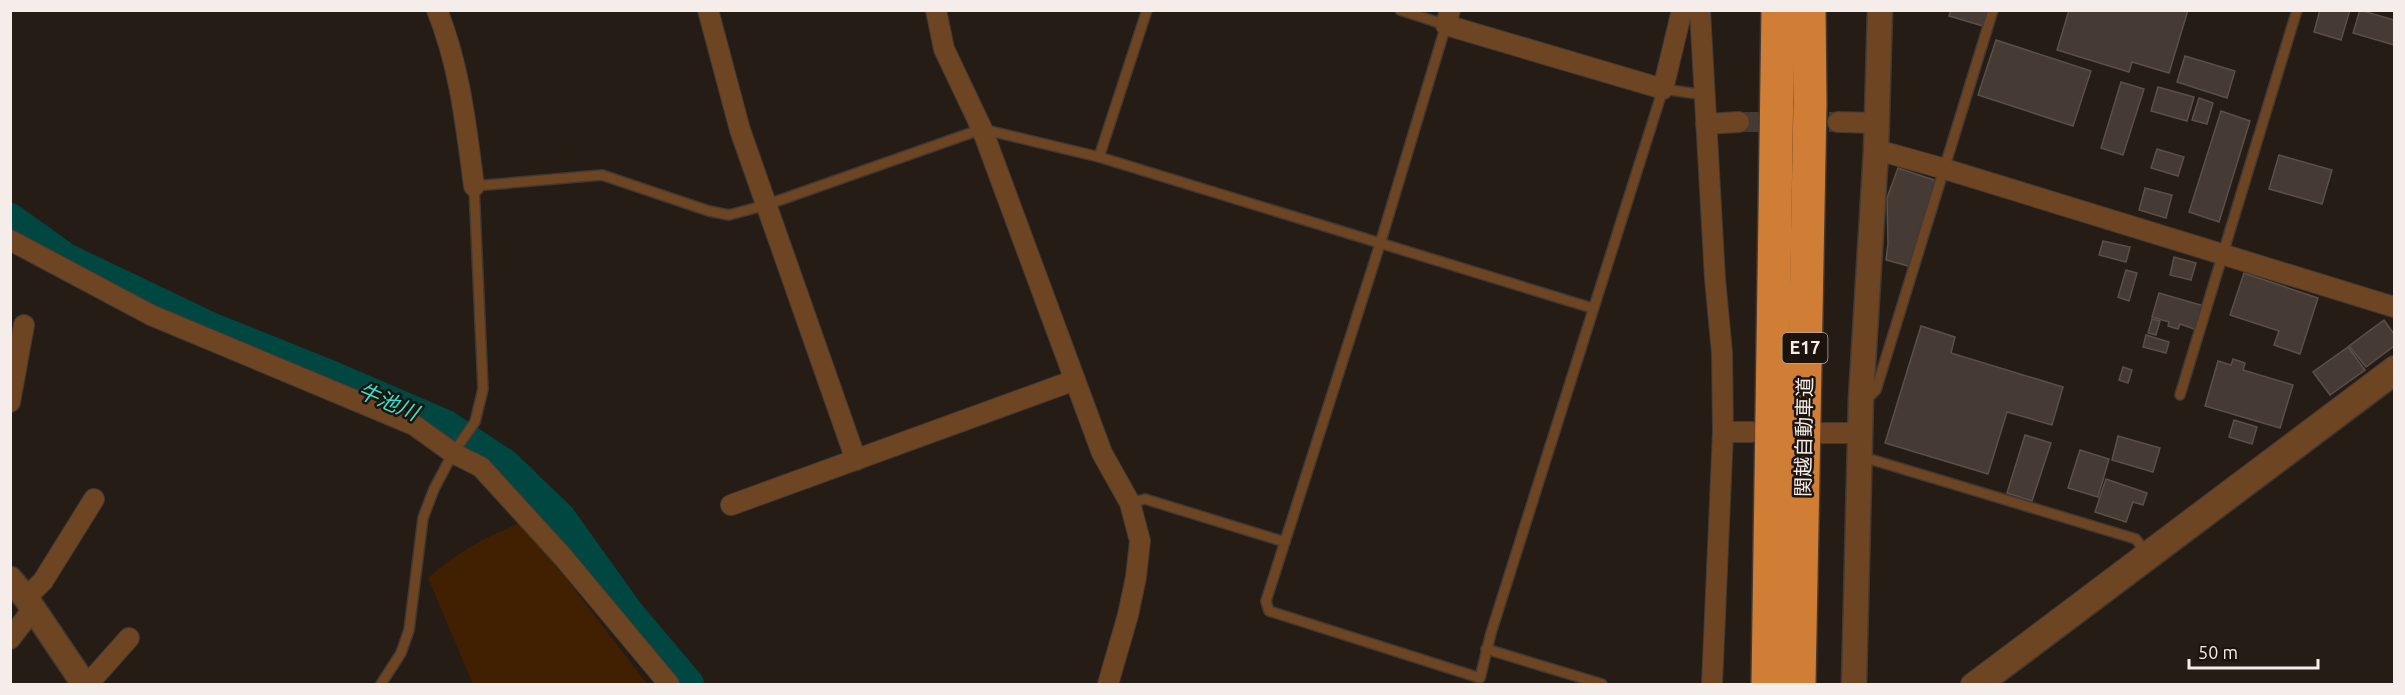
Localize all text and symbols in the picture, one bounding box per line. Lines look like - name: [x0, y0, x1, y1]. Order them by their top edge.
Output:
- road number: E17: [1782, 333, 1828, 363]
- street label: 関越自動車道: [1791, 377, 1816, 497]
- water label: 牛池川: [355, 378, 424, 425]
- scale bar: [2189, 632, 2318, 670]
- text: 50 m: [2198, 642, 2238, 662]

